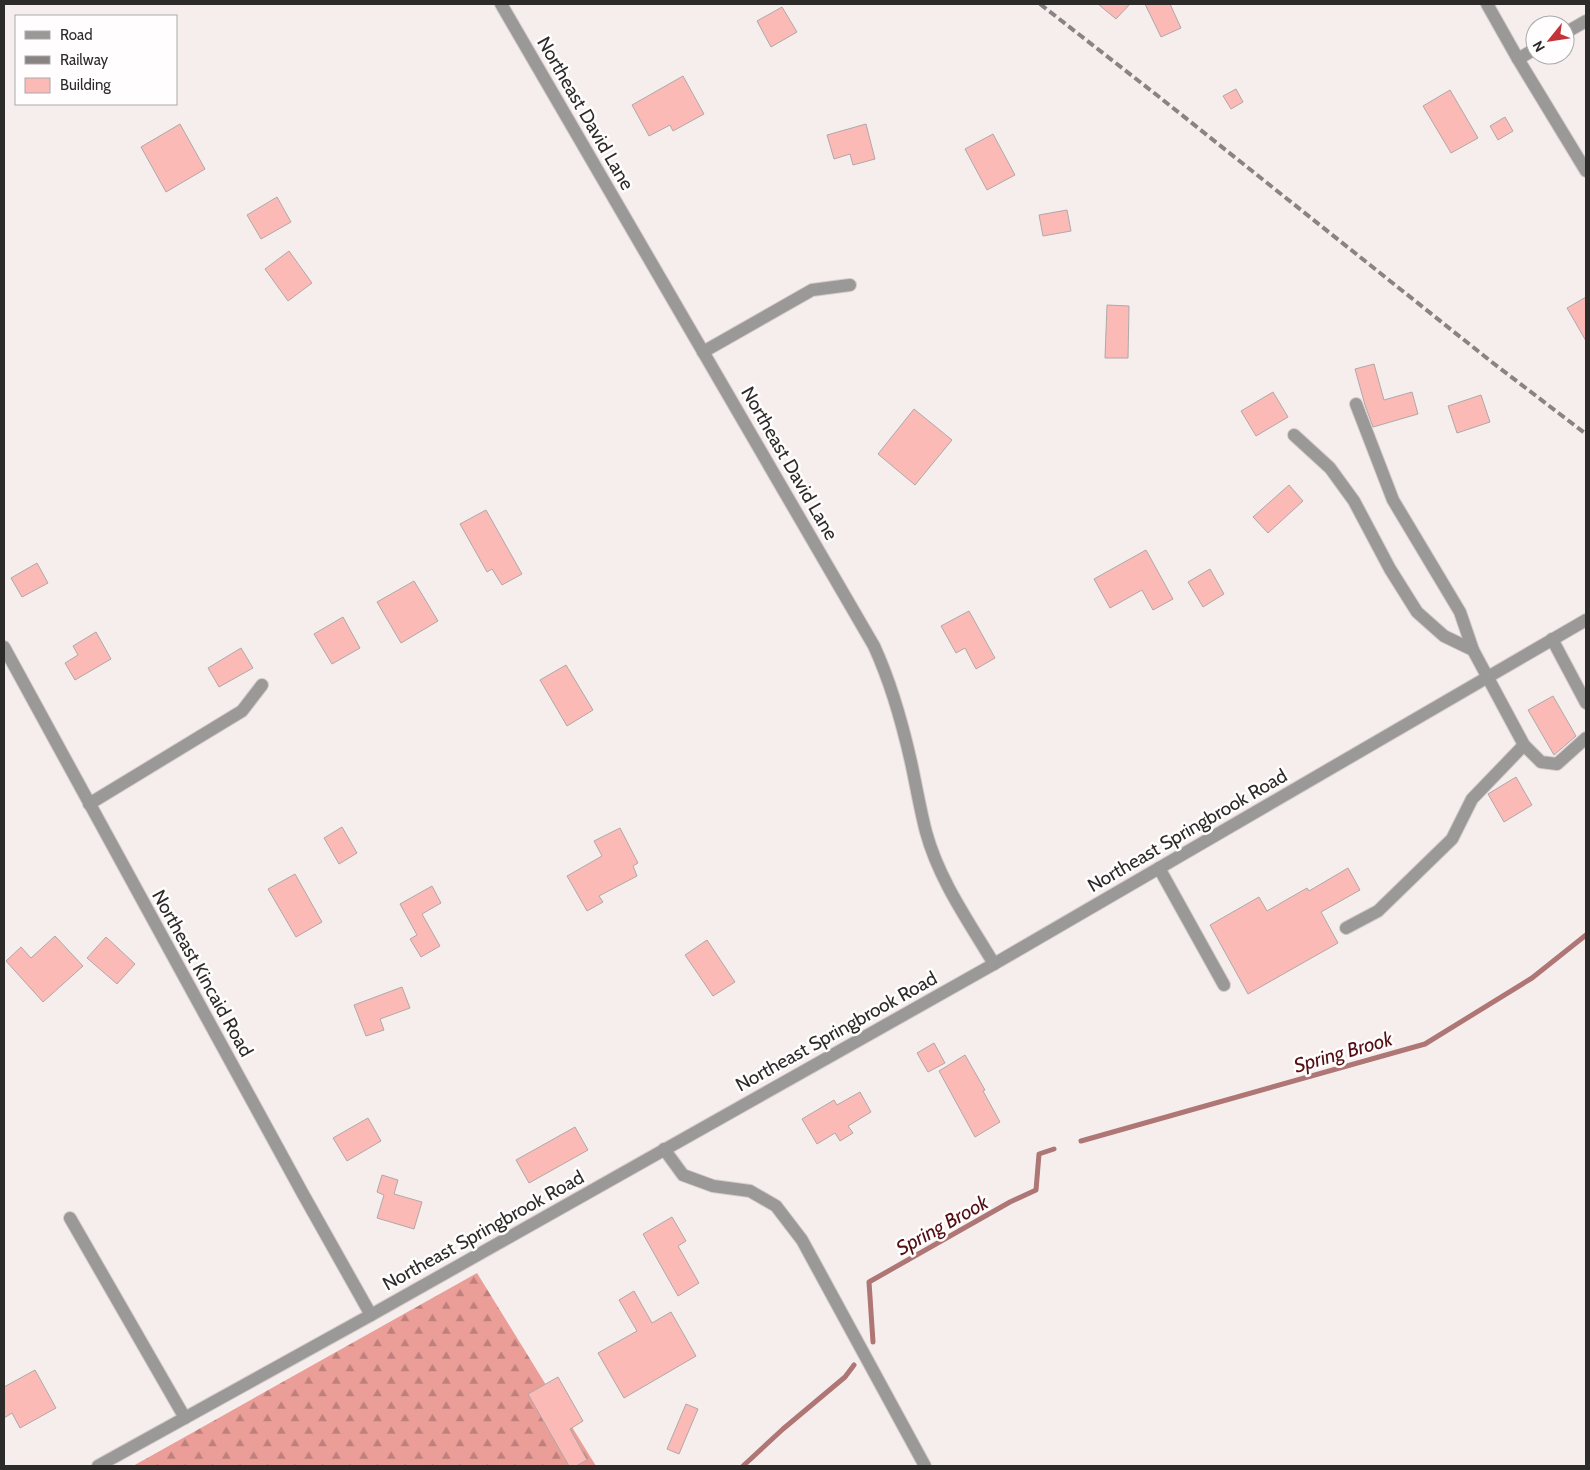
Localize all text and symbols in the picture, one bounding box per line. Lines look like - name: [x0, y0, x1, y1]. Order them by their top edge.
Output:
- legend: [15, 15, 178, 105]
- north arrow: [1525, 15, 1575, 65]
- text: Road: [60, 26, 93, 44]
- street label: Northeast David Lane: [532, 32, 639, 194]
- text: N: [1528, 38, 1549, 55]
- text: Railway: [60, 51, 109, 69]
- text: Building: [60, 76, 111, 94]
- street label: Northeast David Lane: [736, 382, 843, 544]
- street label: Northeast Springbrook Road: [1083, 764, 1291, 897]
- street label: Northeast Kincaid Road: [147, 886, 258, 1061]
- street label: Northeast Springbrook Road: [732, 966, 941, 1096]
- water label: Spring Brook: [1291, 1026, 1396, 1078]
- street label: Northeast Springbrook Road: [379, 1165, 588, 1295]
- water label: Spring Brook: [892, 1189, 993, 1260]

